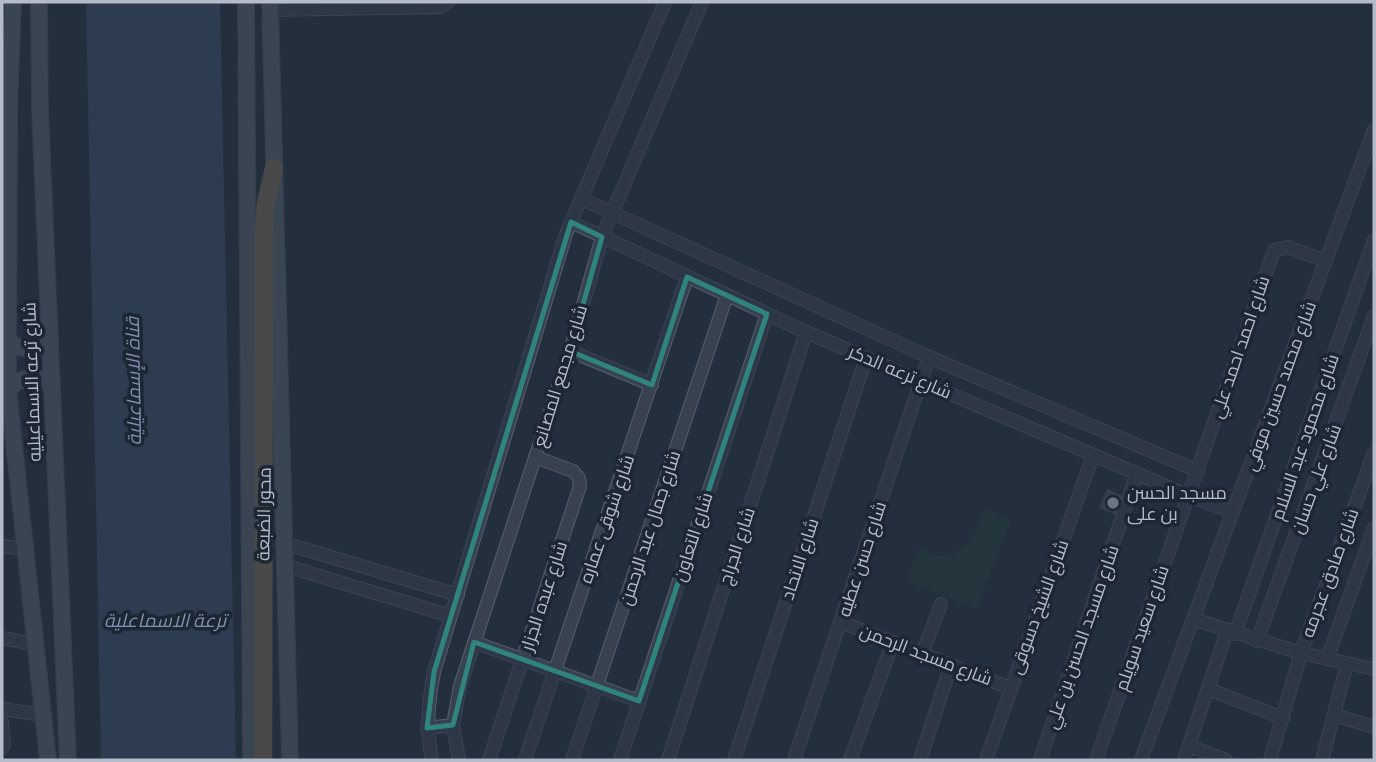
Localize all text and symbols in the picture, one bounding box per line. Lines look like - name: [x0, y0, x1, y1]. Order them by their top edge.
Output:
- street label: شارع احمد احمد علي: [1204, 273, 1278, 422]
- street label: شارع محمد حسين موفي: [1238, 298, 1324, 475]
- street label: شارع ترعه الاسماعيليه: [17, 302, 47, 462]
- street label: شارع مجمع المصانع: [527, 302, 593, 450]
- water label: قناة الإسماعيلية: [120, 315, 147, 445]
- street label: شارع ترعه الدكر: [844, 339, 955, 405]
- street label: شارع محمود عبد السلام: [1265, 351, 1345, 523]
- street label: شارع علي حسان: [1285, 421, 1349, 538]
- street label: شارع جمال عبد الرحمن: [614, 448, 686, 608]
- street label: شارع شوقى عماره: [574, 452, 640, 586]
- street label: محور الضبعة: [251, 467, 276, 561]
- place label: مسجد الحسن بن على: [1127, 481, 1227, 525]
- street label: شارع التعاون: [667, 489, 719, 585]
- marker: مسجد الحسن بن على: [1105, 495, 1121, 511]
- street label: شارع حسن عطيه: [832, 498, 892, 620]
- street label: شارع الجراج: [713, 504, 761, 588]
- street label: شارع صادق عجرمه: [1296, 505, 1364, 641]
- street label: شارع الاتحاد: [775, 515, 825, 603]
- street label: شارع الشيخ دسوقى: [1004, 536, 1074, 678]
- street label: شارع عبده الجزار: [515, 538, 573, 655]
- street label: شارع مسجد الحسن بن علي: [1039, 542, 1127, 733]
- street label: شارع سعيد سويلم: [1109, 562, 1175, 694]
- water label: ترعة الاسماعلية: [104, 608, 230, 632]
- street label: شارع مسجد الرحمن: [856, 619, 996, 691]

